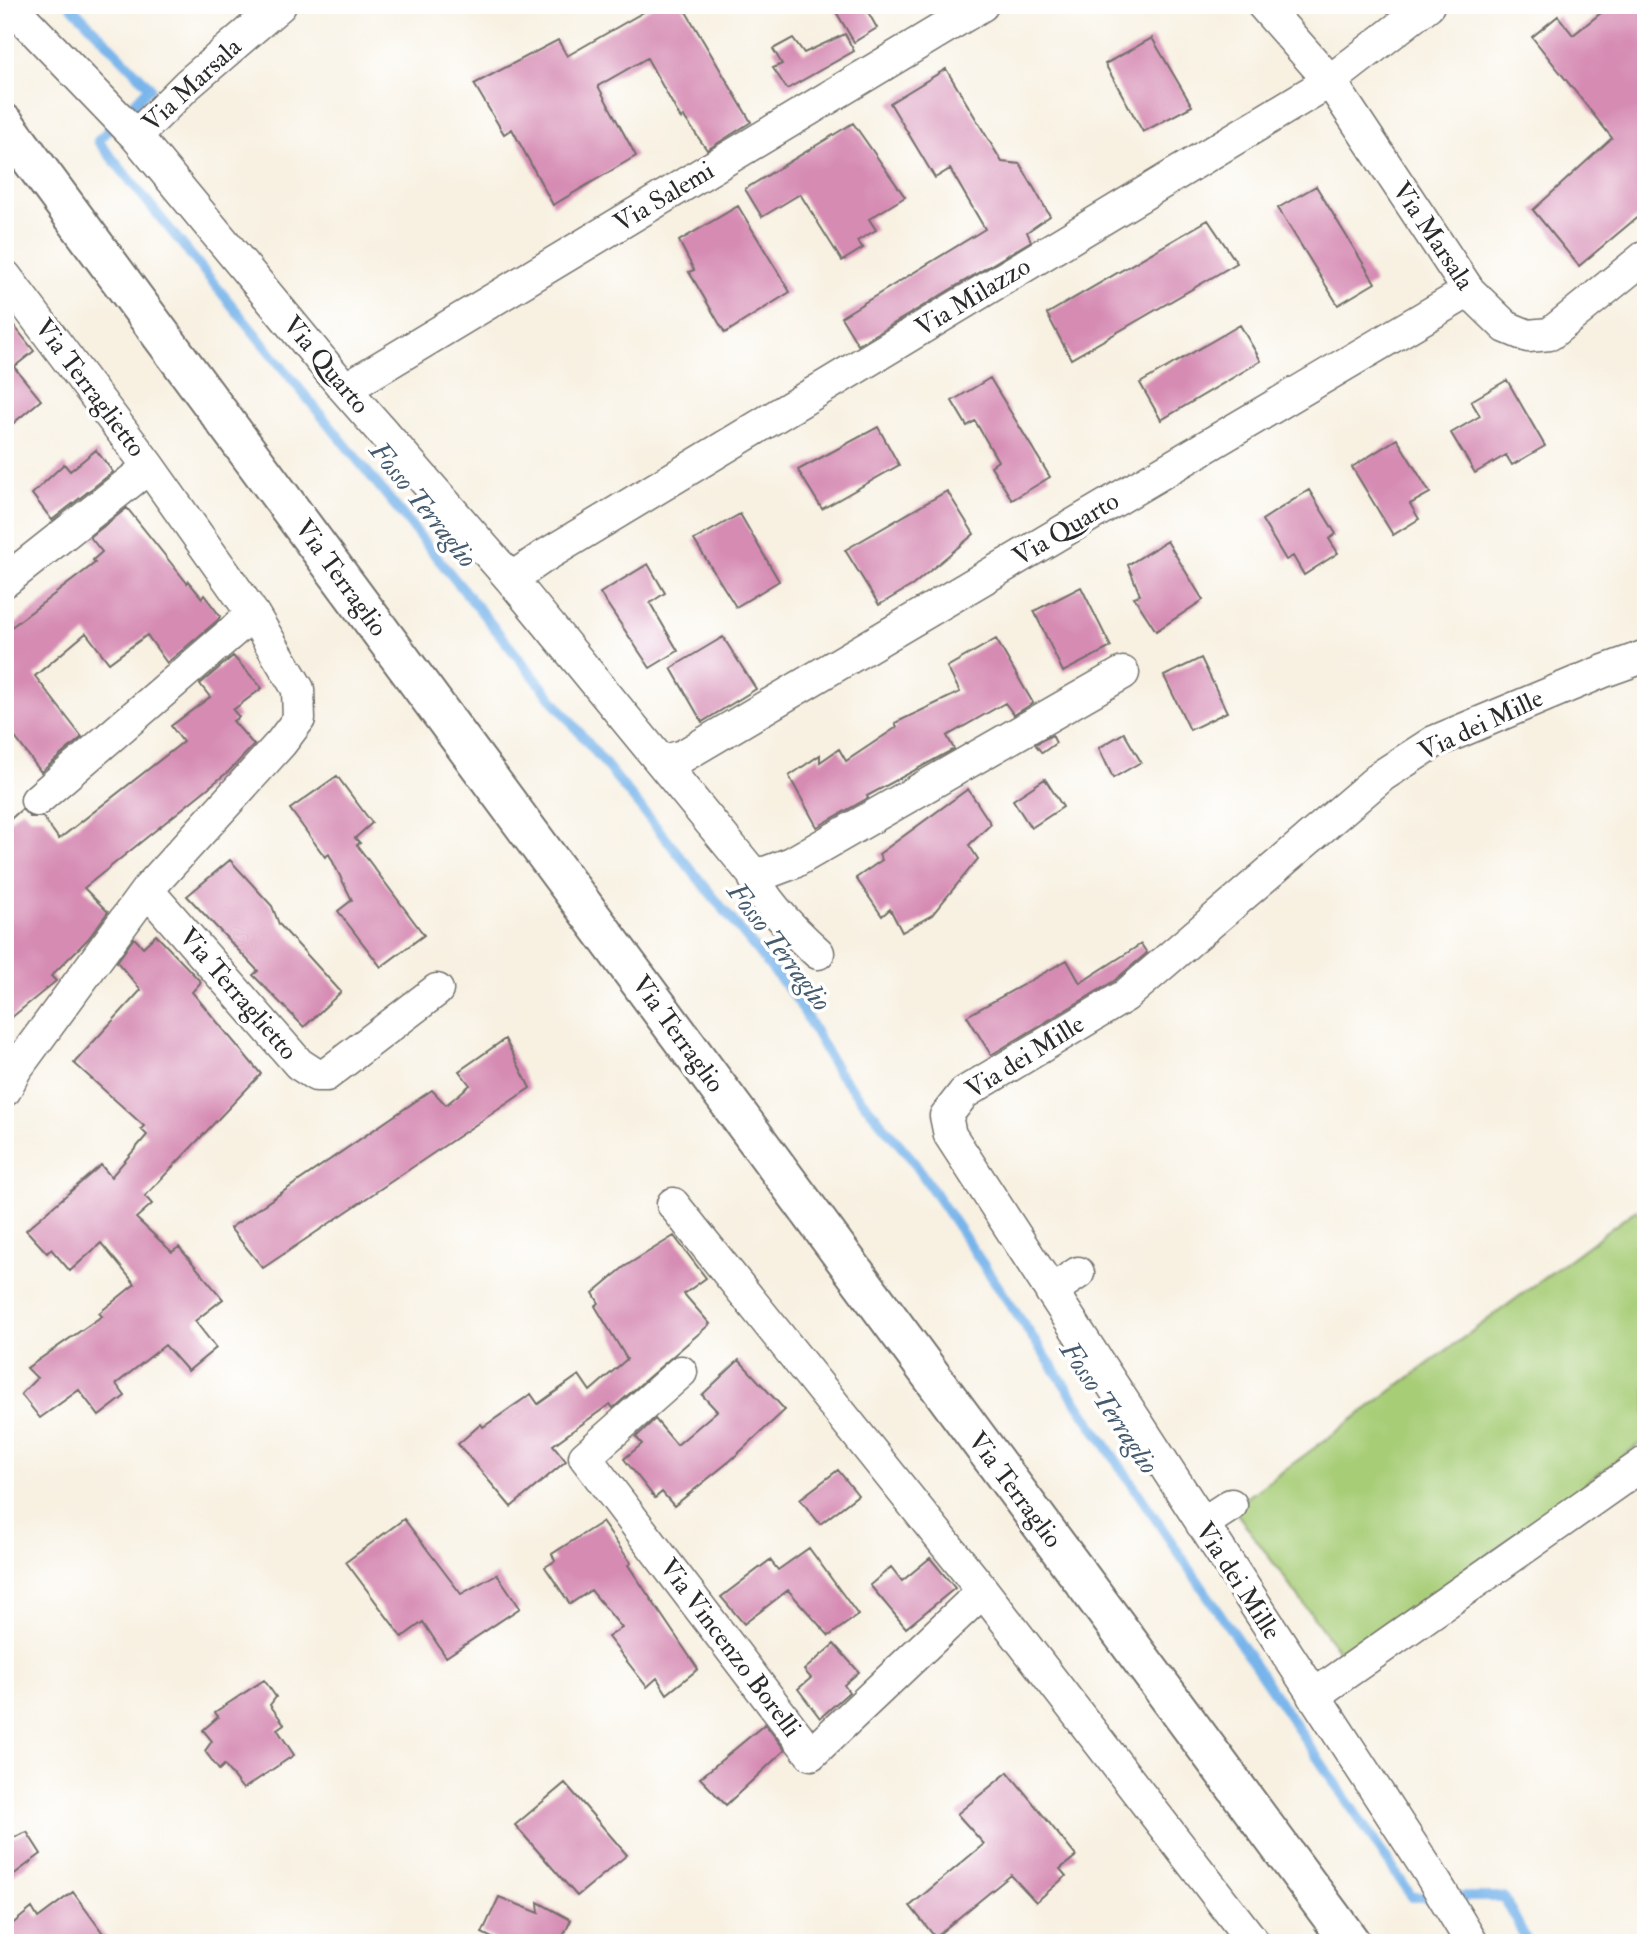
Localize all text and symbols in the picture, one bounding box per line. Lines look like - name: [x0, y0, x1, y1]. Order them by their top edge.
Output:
- street label: Via Marsala: [136, 31, 248, 139]
- street label: Via Salemi: [608, 155, 720, 239]
- street label: Via Marsala: [1385, 176, 1481, 296]
- street label: Via Milazzo: [910, 250, 1036, 344]
- street label: Via Quarto: [276, 310, 376, 420]
- street label: Via Terraglietto: [28, 313, 152, 463]
- water label: Fosso Terraglio: [360, 433, 485, 575]
- street label: Via Quarto: [1007, 485, 1125, 573]
- street label: Via Terraglio: [288, 513, 394, 643]
- street label: Via dei Mille: [1414, 682, 1548, 768]
- water label: Fosso Terraglio: [718, 874, 839, 1018]
- street label: Via Terraglietto: [172, 921, 304, 1067]
- street label: Via Terraglio: [625, 969, 731, 1099]
- street label: Via dei Mille: [960, 1008, 1090, 1106]
- water label: Fosso Terraglio: [1051, 1333, 1166, 1481]
- street label: Via Terraglio: [961, 1426, 1069, 1554]
- street label: Via dei Mille: [1188, 1516, 1288, 1646]
- street label: Via Vincenzo Borelli: [652, 1552, 808, 1744]

